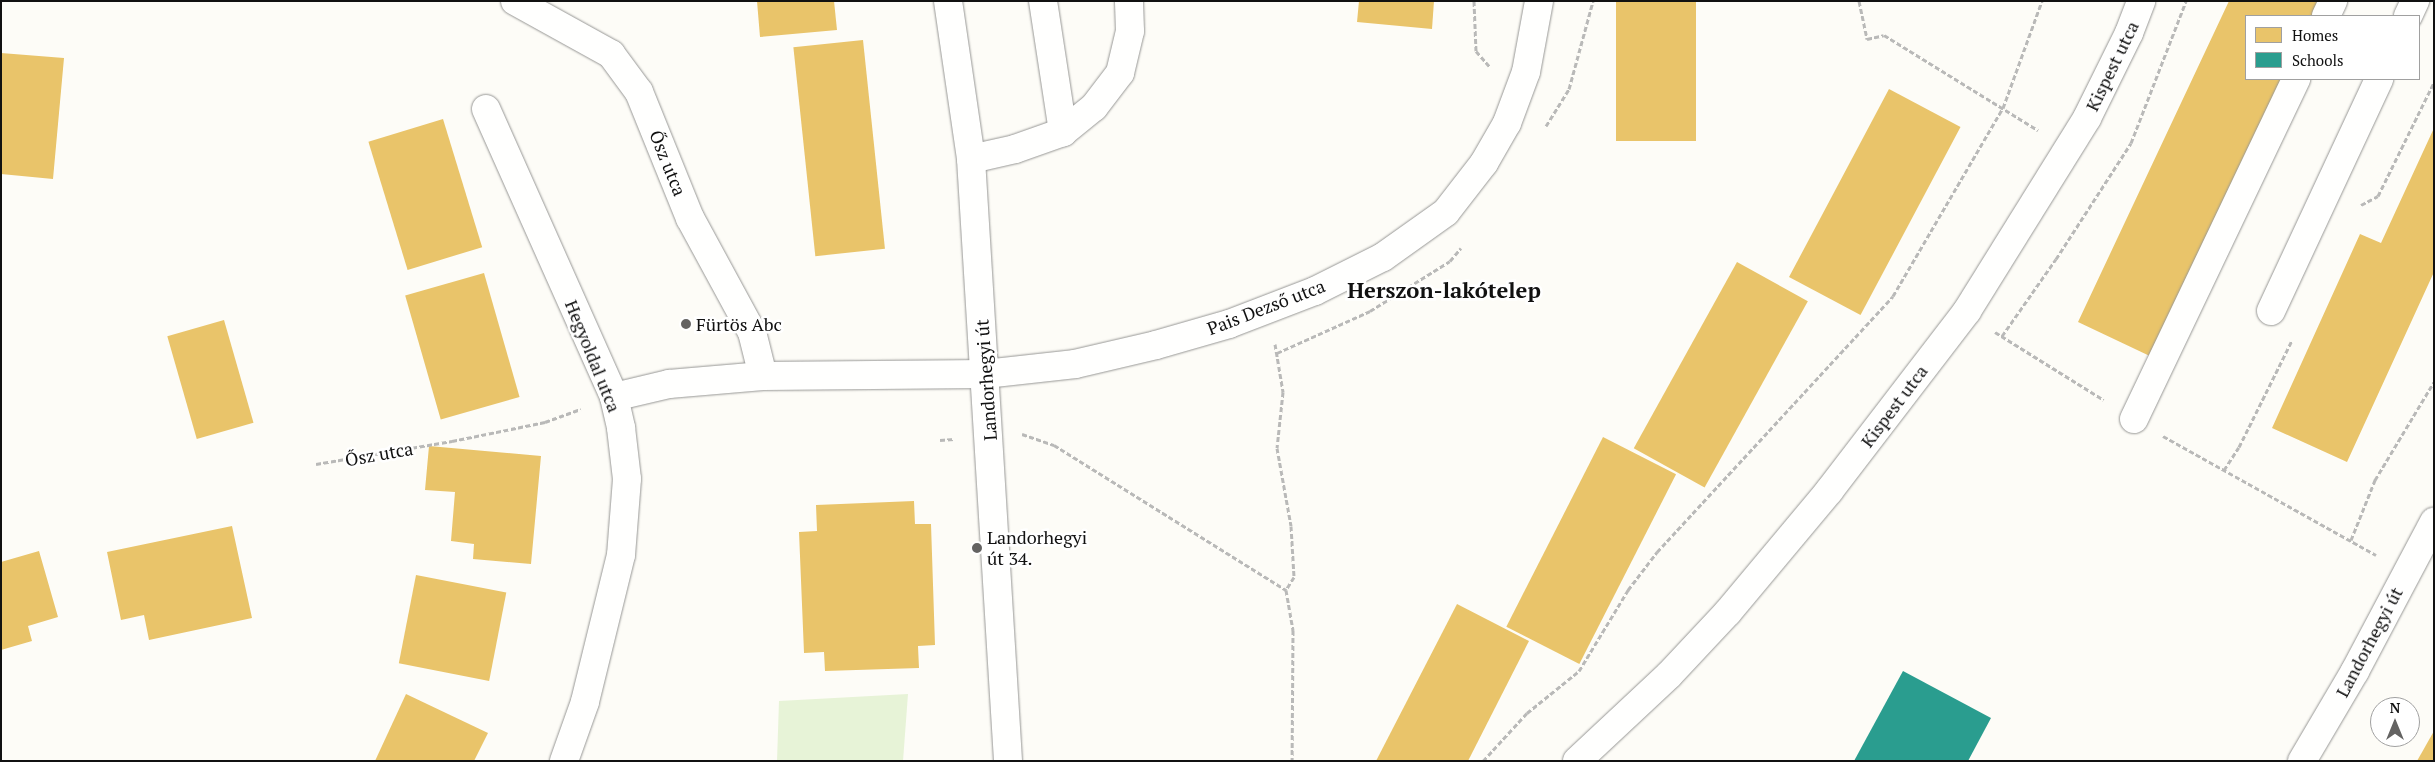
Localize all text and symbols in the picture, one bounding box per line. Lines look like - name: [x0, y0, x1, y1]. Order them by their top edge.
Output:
- legend: [2245, 15, 2420, 80]
- street label: Kispest utca: [2081, 17, 2143, 115]
- text: Homes: [2292, 25, 2338, 45]
- text: Schools: [2292, 50, 2343, 70]
- street label: Ősz utca: [645, 127, 691, 199]
- street label: Pais Dezső utca: [1204, 275, 1328, 339]
- district label: Herszon-lakótelep: [1347, 277, 1541, 303]
- street label: Hegyoldal utca: [561, 297, 625, 415]
- place label: Fürtös Abc: [696, 313, 782, 335]
- marker: Fürtös Abc: [680, 318, 692, 330]
- street label: Landorhegyi út: [971, 319, 1001, 441]
- street label: Kispest utca: [1856, 361, 1932, 451]
- street label: Ősz utca: [343, 437, 415, 471]
- place label: Landorhegyi út 34.: [987, 527, 1087, 570]
- marker: Landorhegyi út 34.: [971, 542, 983, 554]
- street label: Landorhegyi út: [2331, 583, 2407, 701]
- north arrow: [2370, 697, 2420, 747]
- text: N: [2390, 698, 2400, 717]

